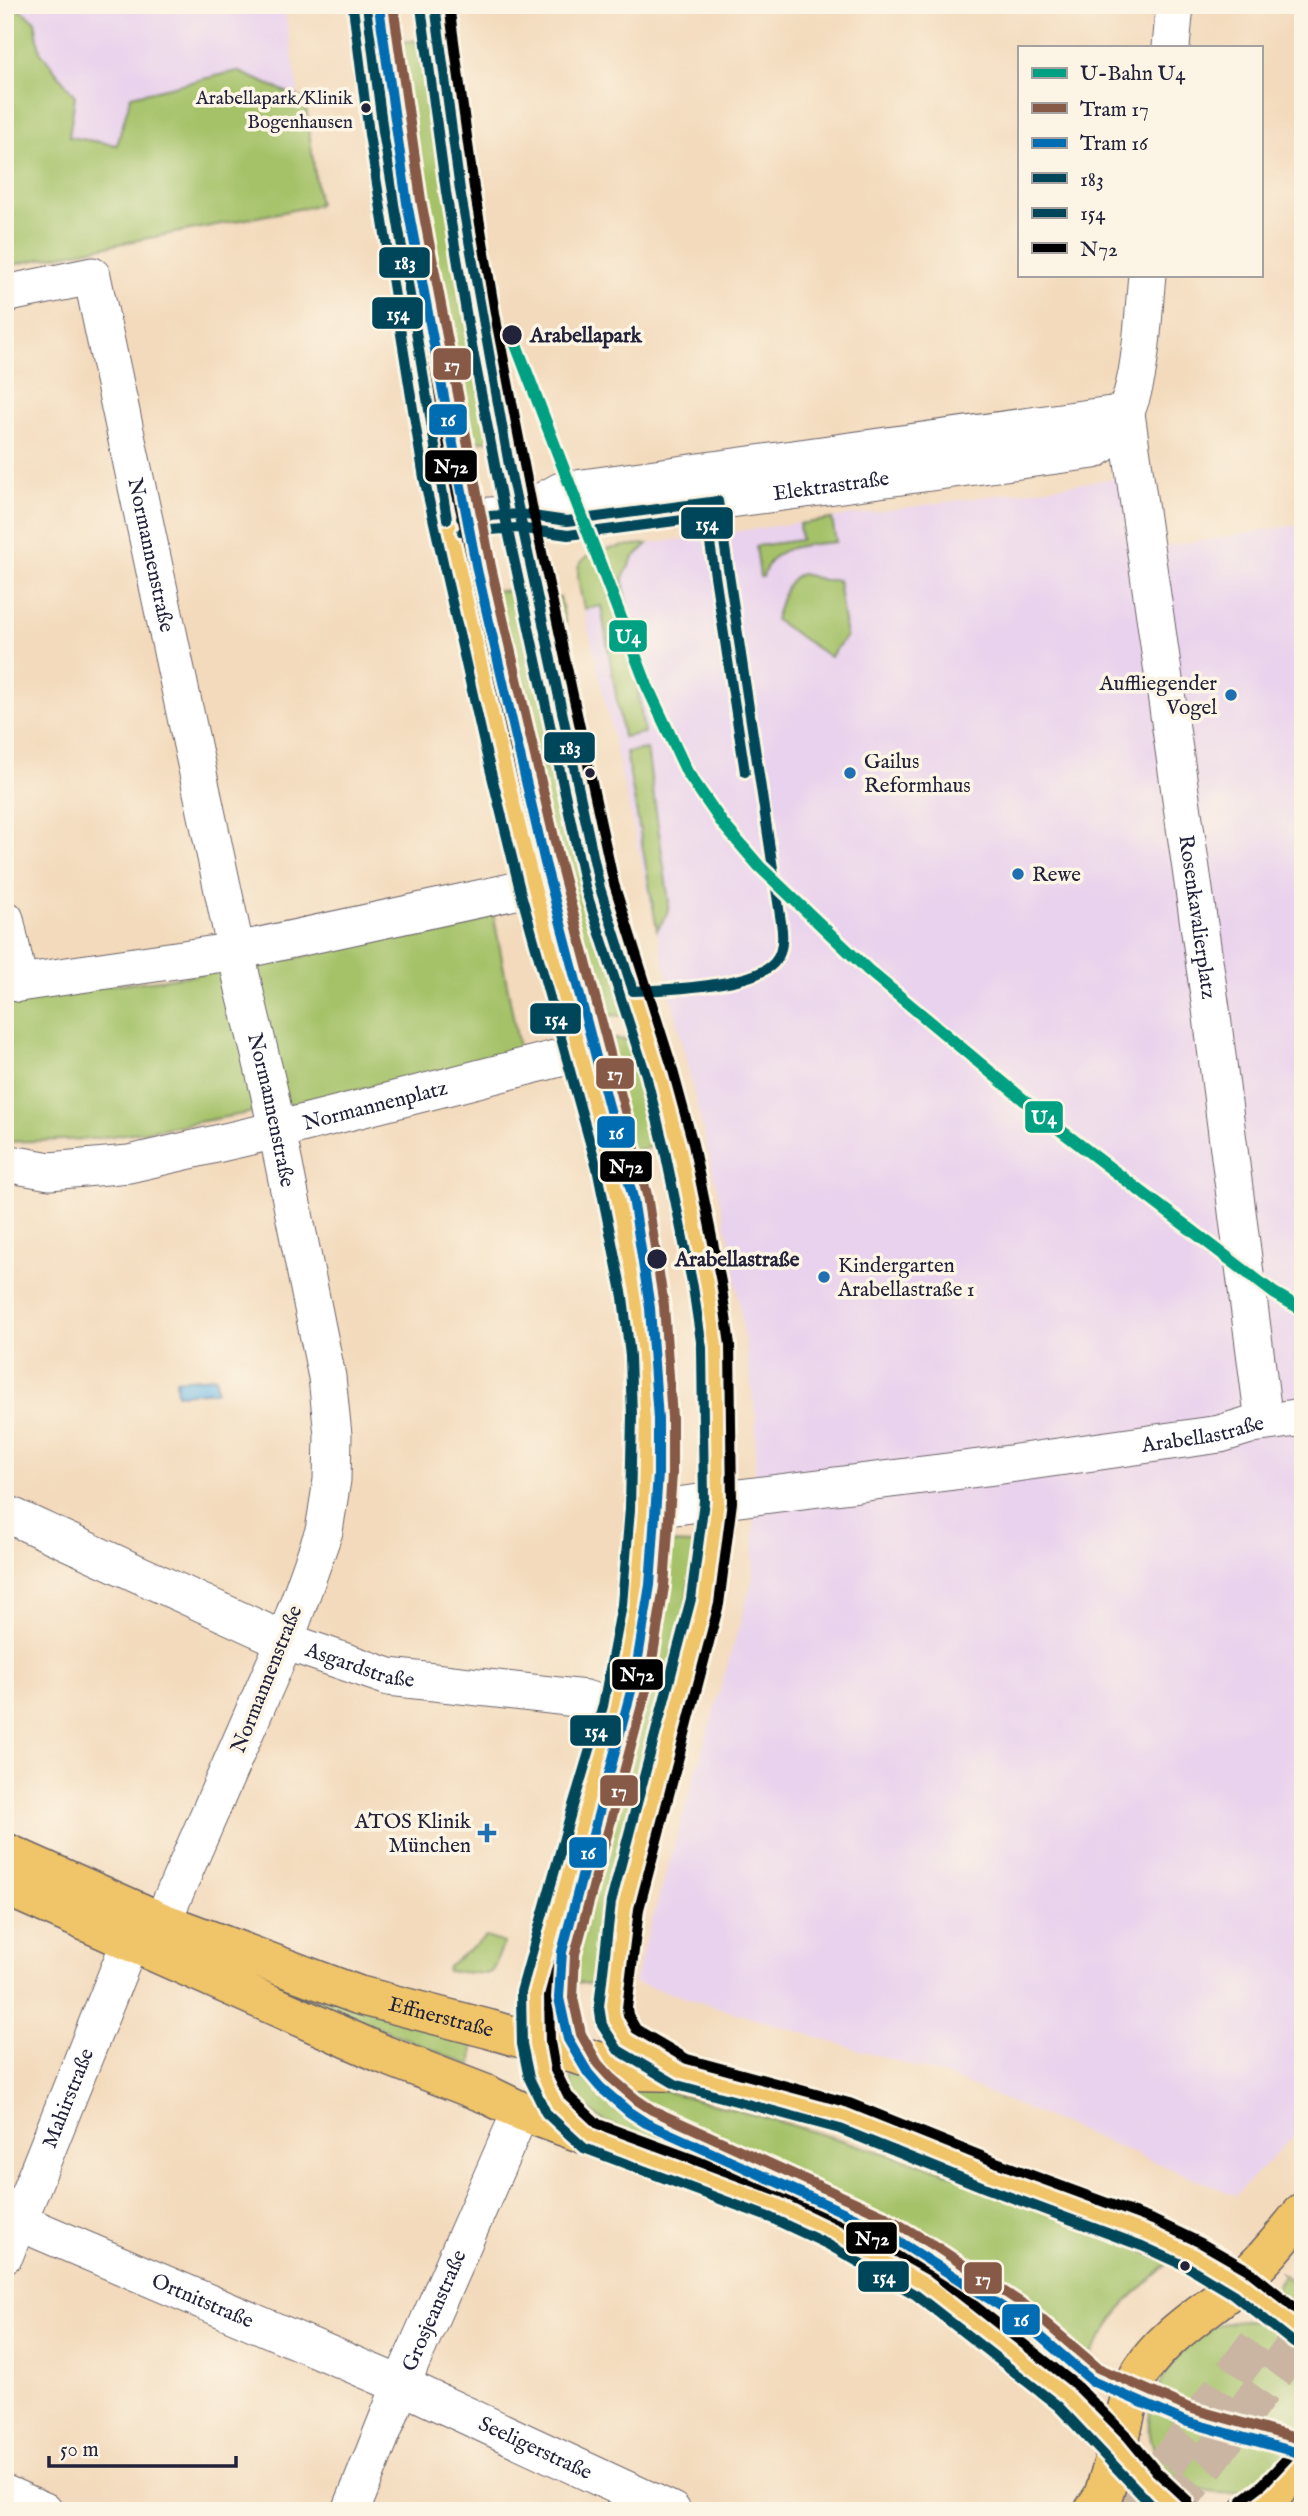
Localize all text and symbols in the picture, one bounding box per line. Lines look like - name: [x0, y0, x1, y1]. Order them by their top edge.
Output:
- legend: [1018, 46, 1262, 276]
- text: U-Bahn U4: [1080, 61, 1186, 88]
- place label: Arabellapark/Klinik Bogenhausen: [195, 87, 354, 135]
- text: Tram 17: [1080, 97, 1149, 124]
- marker: Arabellapark/Klinik Bogenhausen: [359, 101, 373, 115]
- text: Tram 16: [1080, 131, 1149, 158]
- text: 183: [1080, 167, 1104, 194]
- text: 154: [1080, 201, 1106, 228]
- text: N72: [1080, 237, 1118, 264]
- line badge: 183: [378, 246, 431, 279]
- text: 183: [394, 252, 416, 276]
- line badge: 154: [371, 296, 424, 330]
- text: 154: [386, 303, 410, 327]
- marker: Arabellapark: [500, 323, 524, 347]
- place label: Arabellapark: [529, 323, 643, 350]
- line badge: 17: [432, 347, 472, 381]
- text: 17: [444, 354, 460, 378]
- line badge: 16: [428, 403, 468, 436]
- text: 16: [440, 409, 457, 433]
- line badge: N72: [424, 449, 478, 483]
- text: N72: [433, 456, 468, 480]
- street label: Elektrastraße: [771, 466, 891, 508]
- street label: Normannenstraße: [120, 476, 180, 635]
- line badge: 154: [680, 506, 734, 540]
- text: 154: [695, 513, 719, 537]
- line badge: U4: [608, 619, 648, 653]
- text: U4: [614, 626, 641, 650]
- place label: Auffliegender Vogel: [1098, 671, 1217, 722]
- marker: Auffliegender Vogel: [1223, 687, 1239, 703]
- line badge: 183: [543, 731, 596, 764]
- text: 183: [559, 737, 581, 761]
- place label: Gailus Reformhaus: [864, 749, 971, 800]
- marker: Gailus Reformhaus: [842, 765, 858, 781]
- unlabelled marker: [583, 766, 597, 780]
- street label: Rosenkavalierplatz: [1171, 833, 1221, 1001]
- place label: Rewe: [1032, 862, 1081, 889]
- marker: Rewe: [1010, 866, 1026, 882]
- line badge: 154: [529, 1002, 582, 1035]
- text: 154: [544, 1008, 568, 1032]
- street label: Normannenstraße: [240, 1030, 300, 1190]
- line badge: 17: [595, 1057, 635, 1090]
- text: 17: [607, 1063, 623, 1087]
- street label: Normannenplatz: [300, 1075, 451, 1138]
- line badge: U4: [1024, 1100, 1064, 1134]
- text: U4: [1030, 1107, 1057, 1131]
- line badge: 16: [596, 1115, 636, 1149]
- text: 16: [608, 1122, 625, 1146]
- line badge: N72: [599, 1150, 653, 1183]
- text: N72: [608, 1156, 643, 1180]
- marker: Arabellastraße: [645, 1247, 669, 1271]
- place label: Arabellastraße: [674, 1247, 800, 1274]
- place label: Kindergarten Arabellastraße 1: [837, 1253, 975, 1304]
- marker: Kindergarten Arabellastraße 1: [816, 1269, 832, 1285]
- street label: Arabellastraße: [1139, 1411, 1266, 1460]
- street label: Normannenstraße: [225, 1601, 309, 1757]
- street label: Asgardstraße: [301, 1637, 416, 1695]
- line badge: N72: [611, 1658, 664, 1691]
- text: N72: [619, 1664, 654, 1688]
- line badge: 154: [569, 1714, 622, 1747]
- text: 154: [584, 1720, 608, 1744]
- line badge: 17: [599, 1774, 639, 1807]
- text: 17: [611, 1780, 627, 1804]
- place label: ATOS Klinik München: [354, 1809, 472, 1860]
- marker: ATOS Klinik München: [477, 1823, 497, 1843]
- line badge: 16: [568, 1836, 608, 1869]
- text: 16: [580, 1842, 597, 1866]
- street label: Effnerstraße: [385, 1991, 497, 2045]
- street label: Mahirstraße: [37, 2044, 101, 2152]
- line badge: N72: [845, 2221, 898, 2255]
- text: N72: [854, 2228, 889, 2252]
- street label: Grosjeanstraße: [397, 2246, 474, 2376]
- unlabelled marker: [1178, 2259, 1192, 2273]
- line badge: 154: [857, 2260, 910, 2293]
- line badge: 17: [963, 2261, 1003, 2295]
- text: 154: [872, 2266, 896, 2290]
- street label: Ortnitstraße: [147, 2268, 258, 2336]
- text: 17: [975, 2268, 991, 2292]
- line badge: 16: [1001, 2303, 1041, 2336]
- text: 16: [1013, 2309, 1030, 2333]
- street label: Seeligerstraße: [474, 2411, 596, 2487]
- scale bar: [49, 2425, 236, 2469]
- text: 50 m: [60, 2437, 99, 2464]

